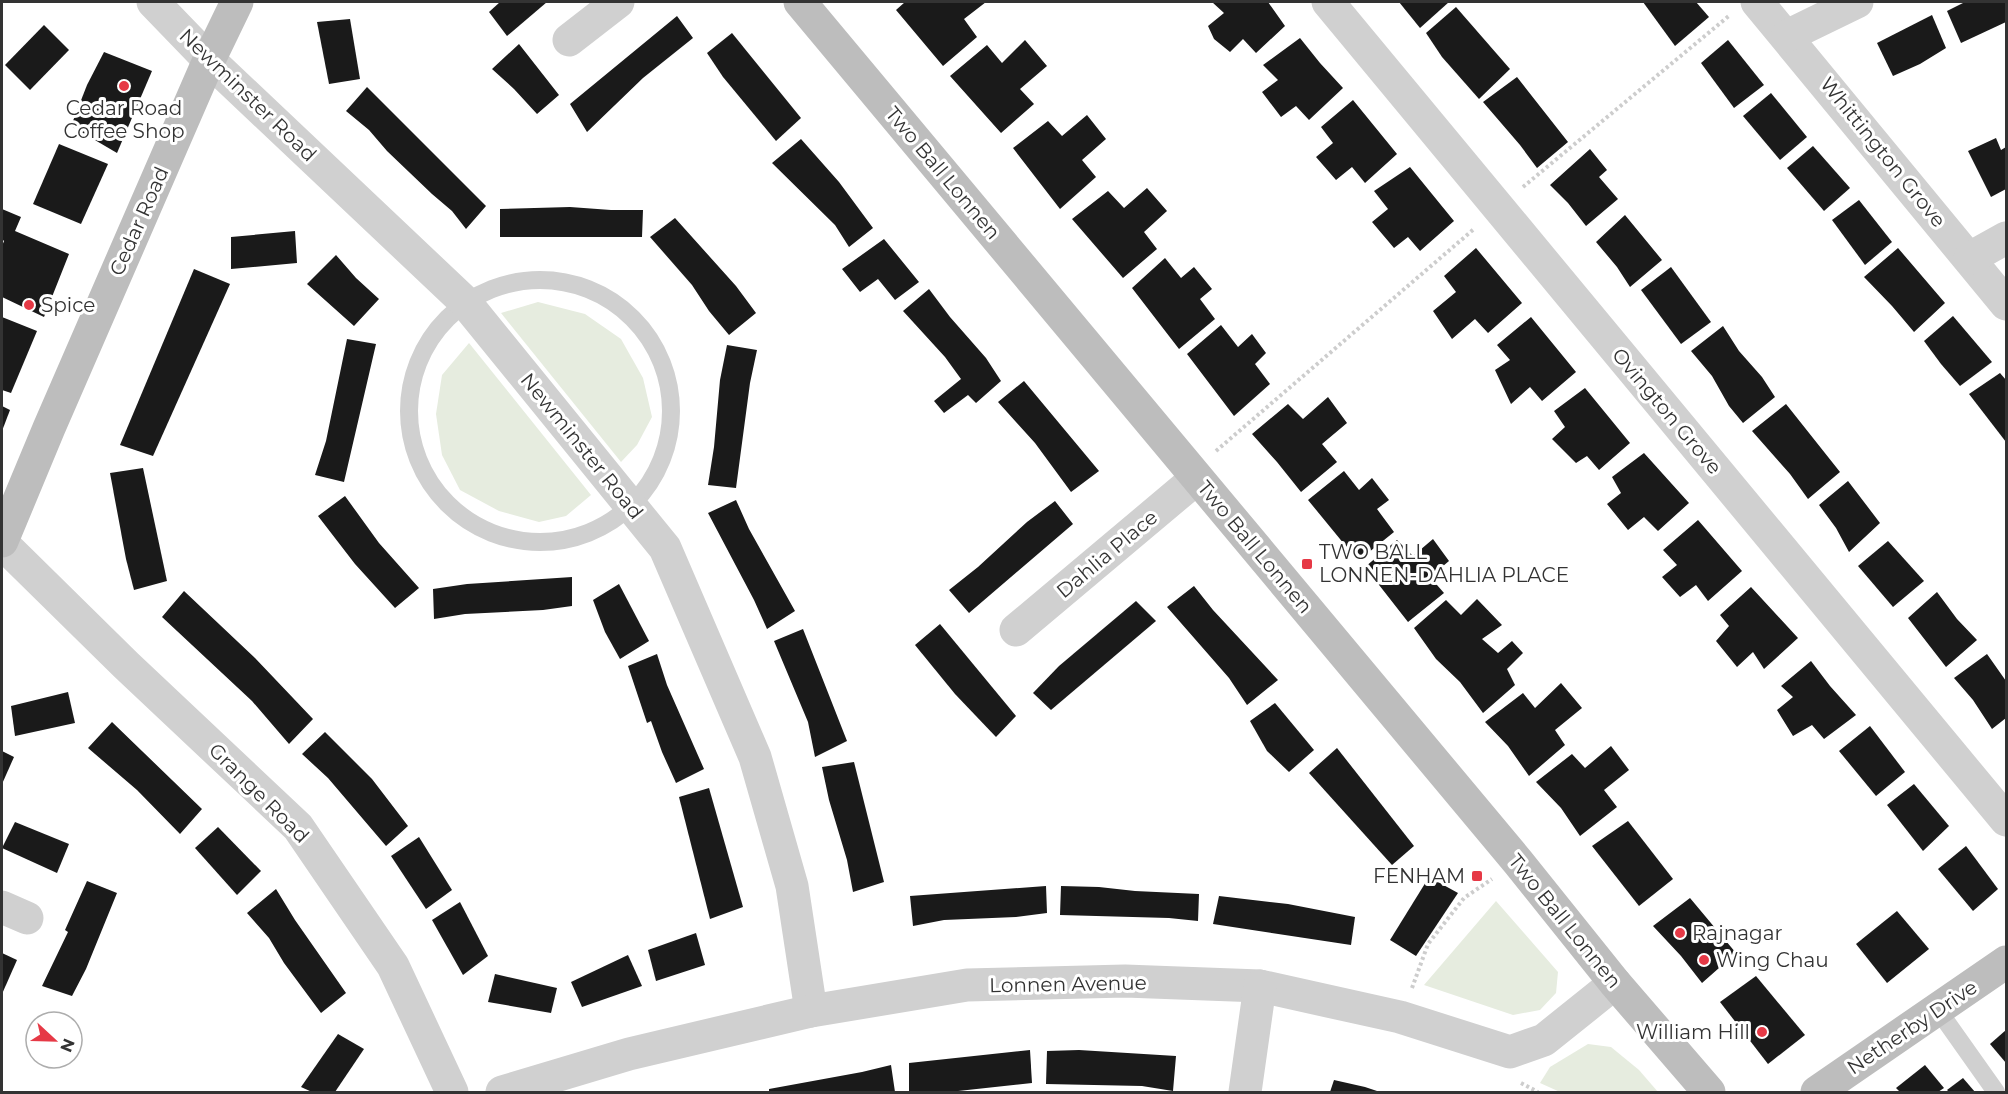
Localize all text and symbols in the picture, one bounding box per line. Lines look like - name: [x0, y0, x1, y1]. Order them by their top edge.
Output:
- street label: Newminster Road: [175, 24, 321, 166]
- street label: Whittington Grove: [1815, 72, 1951, 232]
- marker: Cedar Road Coffee Shop: [117, 79, 131, 93]
- place label: Cedar Road Coffee Shop: [63, 96, 185, 143]
- street label: Two Ball Lonnen: [881, 102, 1005, 244]
- street label: Cedar Road: [104, 163, 174, 279]
- place label: Spice: [41, 293, 95, 317]
- marker: Spice: [22, 298, 36, 312]
- street label: Ovington Grove: [1607, 343, 1727, 479]
- street label: Newminster Road: [516, 368, 648, 524]
- street label: Two Ball Lonnen: [1193, 476, 1317, 618]
- street label: Dahlia Place: [1052, 505, 1162, 603]
- place label: TWO BALL LONNEN-DAHLIA PLACE: [1319, 540, 1569, 587]
- marker: TWO BALL LONNEN-DAHLIA PLACE: [1300, 557, 1314, 571]
- street label: Grange Road: [204, 738, 314, 848]
- street label: Two Ball Lonnen: [1504, 849, 1626, 993]
- place label: FENHAM: [1373, 864, 1465, 888]
- marker: FENHAM: [1470, 869, 1484, 883]
- place label: Rajnagar: [1692, 921, 1782, 945]
- marker: Rajnagar: [1673, 926, 1687, 940]
- place label: Wing Chau: [1716, 948, 1829, 972]
- marker: Wing Chau: [1697, 953, 1711, 967]
- street label: Lonnen Avenue: [989, 971, 1147, 997]
- street label: Netherby Drive: [1842, 975, 1982, 1079]
- north arrow: [24, 1010, 84, 1070]
- place label: William Hill: [1636, 1020, 1750, 1044]
- marker: William Hill: [1755, 1025, 1769, 1039]
- text: N: [56, 1036, 79, 1055]

